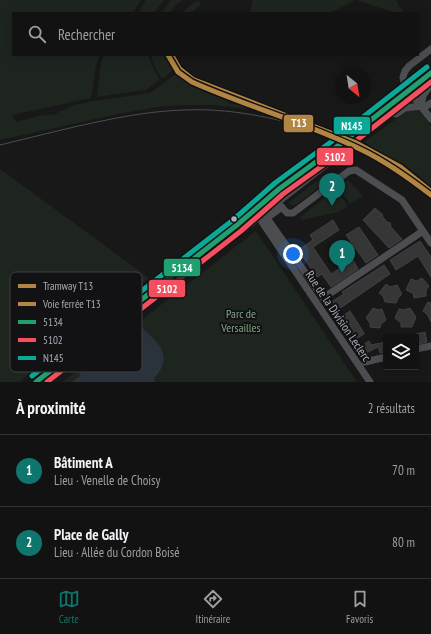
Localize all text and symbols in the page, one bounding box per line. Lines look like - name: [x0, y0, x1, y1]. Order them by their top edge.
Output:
- search box: [12, 12, 419, 56]
- icon: search: [26, 23, 48, 45]
- text: Rechercher: [58, 25, 115, 44]
- north arrow: [335, 68, 371, 104]
- line badge: T13: [283, 114, 314, 133]
- text: T13: [291, 116, 307, 130]
- line badge: N145: [333, 116, 371, 135]
- text: N145: [341, 119, 363, 133]
- line badge: 5102: [316, 147, 354, 166]
- text: 5102: [324, 150, 346, 164]
- pin: 2: [319, 173, 345, 206]
- unlabelled marker: [229, 214, 239, 224]
- pin: 1: [329, 240, 355, 273]
- your location: [283, 244, 303, 264]
- line badge: 5134: [163, 258, 201, 277]
- text: 5134: [171, 261, 193, 275]
- street label: Rue de la Division Leclerc: [303, 268, 375, 364]
- legend: [10, 272, 142, 372]
- text: Tramway T13: [43, 279, 93, 293]
- line badge: 5102: [148, 279, 186, 298]
- text: 5102: [156, 282, 178, 296]
- text: Voie ferrée T13: [42, 297, 101, 311]
- park label: Parc de Versailles: [220, 306, 261, 335]
- text: 5134: [43, 315, 63, 329]
- text: 5102: [43, 333, 63, 347]
- map controls: [383, 334, 419, 370]
- button: layers: [383, 334, 419, 370]
- text: N145: [43, 351, 64, 365]
- text: À proximité: [16, 397, 86, 419]
- text: 2 résultats: [368, 400, 415, 417]
- text: Bâtiment A: [54, 453, 113, 472]
- text: 1: [26, 462, 32, 479]
- text: 70 m: [392, 462, 415, 479]
- text: Lieu · Venelle de Choisy: [54, 472, 160, 489]
- text: Place de Gally: [54, 525, 129, 544]
- text: 2: [26, 534, 32, 551]
- text: 80 m: [392, 534, 415, 551]
- text: Lieu · Allée du Cordon Boisé: [54, 544, 180, 561]
- tab: Carte: [58, 588, 80, 626]
- tab: Itinéraire: [196, 588, 230, 626]
- tab: Favoris: [346, 588, 373, 626]

